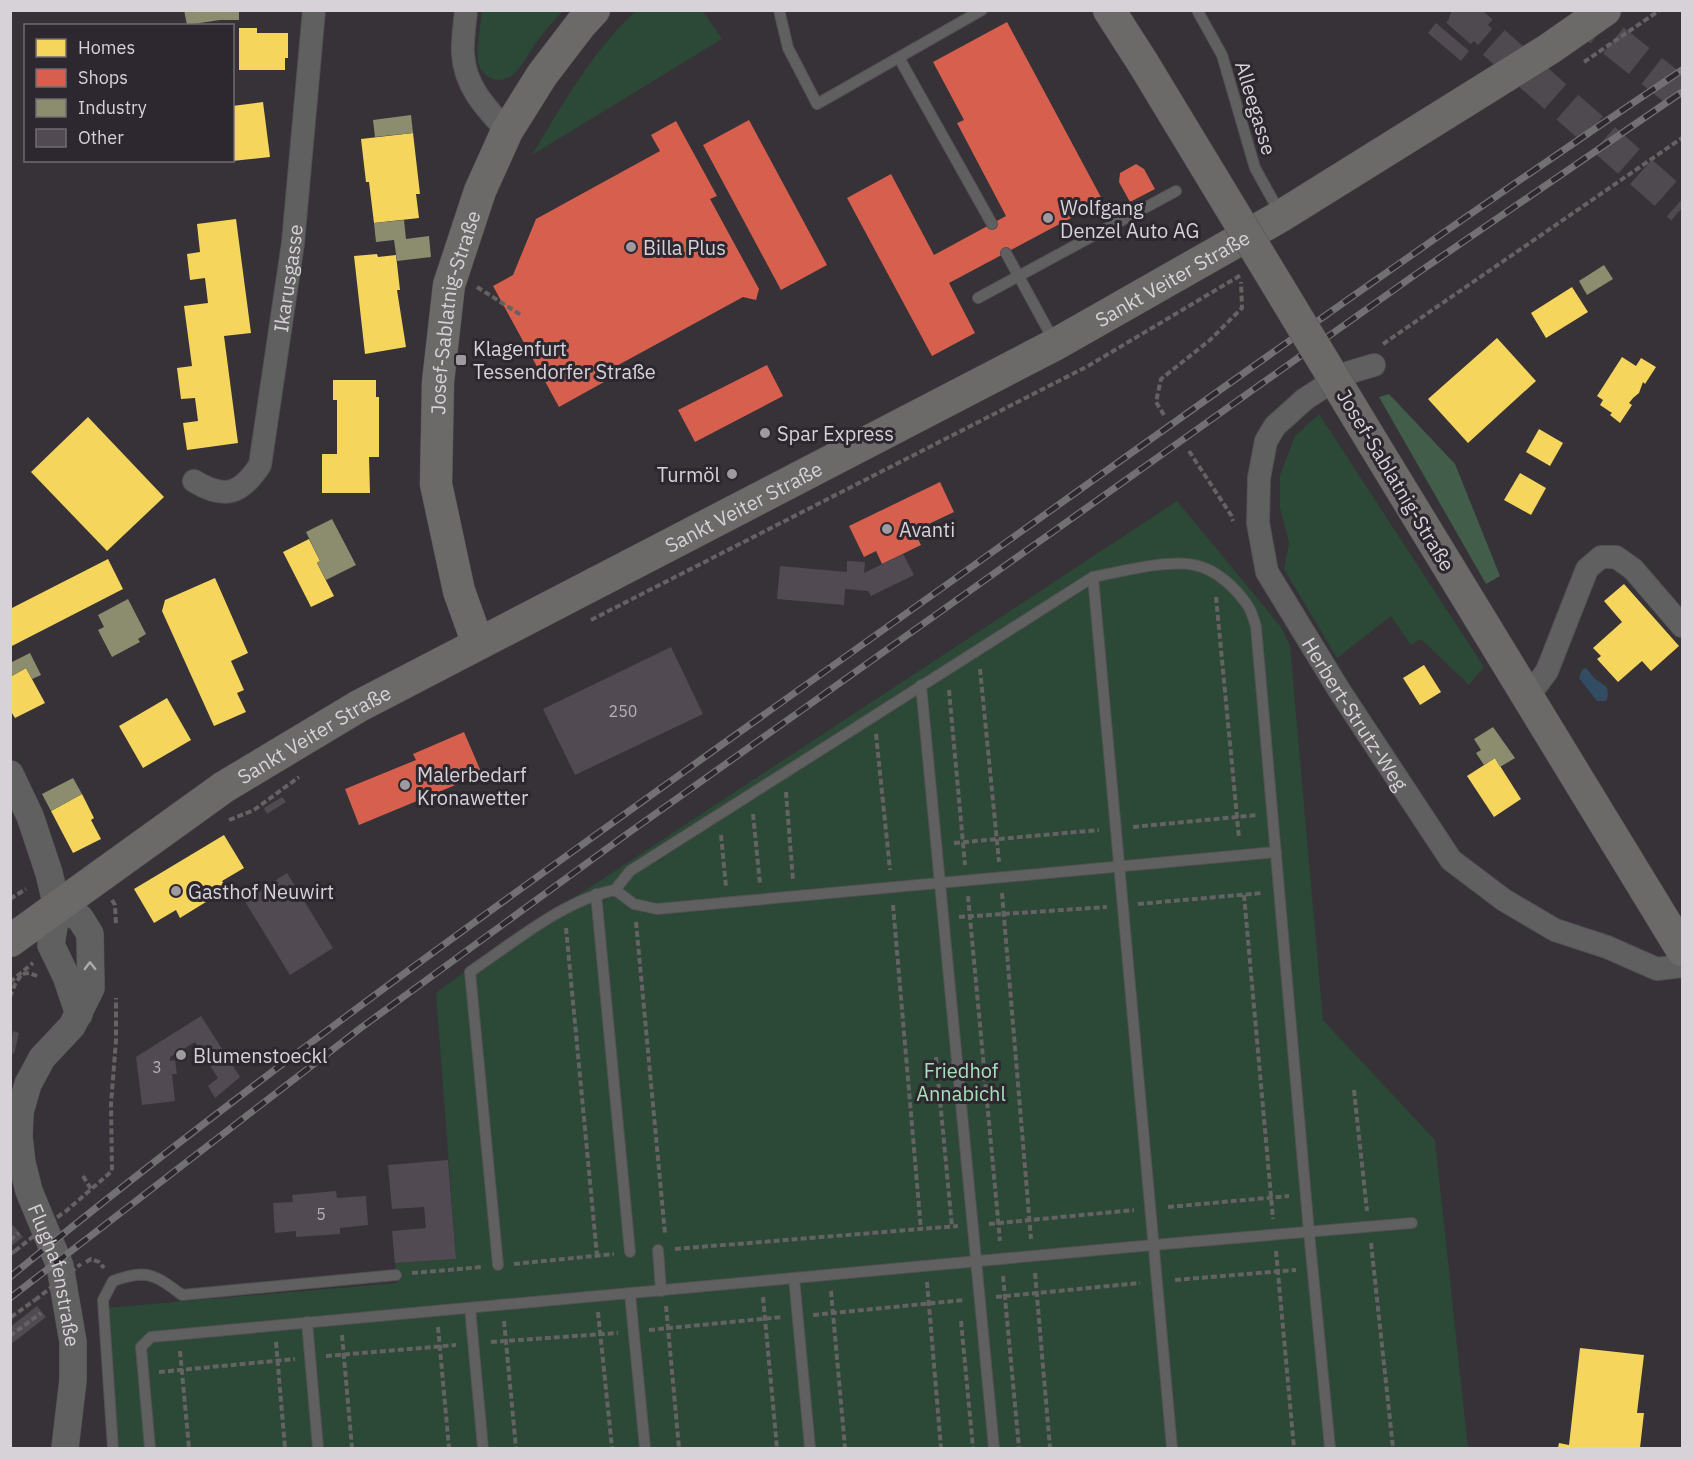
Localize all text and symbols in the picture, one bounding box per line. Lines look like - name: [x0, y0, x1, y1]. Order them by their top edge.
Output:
- legend: [24, 24, 234, 162]
- text: Homes: [78, 36, 135, 59]
- street label: Alleegasse: [1229, 58, 1283, 158]
- text: Shops: [78, 66, 128, 89]
- text: Industry: [78, 96, 147, 119]
- text: Other: [78, 126, 124, 149]
- place label: Wolfgang Denzel Auto AG: [1060, 194, 1199, 244]
- street label: Josef-Sablatnig-Straße: [424, 207, 486, 415]
- marker: Wolfgang Denzel Auto AG: [1041, 211, 1055, 225]
- street label: Ikarusgasse: [266, 223, 308, 334]
- street label: Sankt Veiter Straße: [1090, 223, 1254, 333]
- place label: Billa Plus: [643, 234, 726, 261]
- marker: Billa Plus: [624, 240, 638, 254]
- place label: Klagenfurt Tessendorfer Straße: [473, 335, 656, 385]
- marker: Klagenfurt Tessendorfer Straße: [454, 353, 468, 367]
- street label: Josef-Sablatnig-Straße: [1331, 384, 1461, 576]
- place label: Spar Express: [777, 420, 894, 447]
- marker: Spar Express: [758, 426, 772, 440]
- street label: Sankt Veiter Straße: [660, 454, 827, 558]
- place label: Turmöl: [657, 461, 720, 488]
- marker: Turmöl: [725, 467, 739, 481]
- place label: Avanti: [899, 516, 955, 543]
- marker: Avanti: [880, 522, 894, 536]
- street label: Herbert-Strutz-Weg: [1296, 632, 1415, 796]
- street label: Sankt Veiter Straße: [232, 678, 395, 790]
- house number: 250: [609, 701, 637, 721]
- place label: Malerbedarf Kronawetter: [417, 761, 528, 811]
- marker: Malerbedarf Kronawetter: [398, 778, 412, 792]
- place label: Gasthof Neuwirt: [188, 878, 334, 905]
- marker: Gasthof Neuwirt: [169, 884, 183, 898]
- one-way arrow: [84, 962, 96, 971]
- place label: Blumenstoeckl: [193, 1042, 327, 1069]
- marker: Blumenstoeckl: [174, 1048, 188, 1062]
- house number: 3: [152, 1057, 162, 1077]
- park label: Friedhof Annabichl: [916, 1057, 1006, 1107]
- street label: Flughafenstraße: [22, 1199, 87, 1348]
- house number: 5: [316, 1204, 326, 1224]

